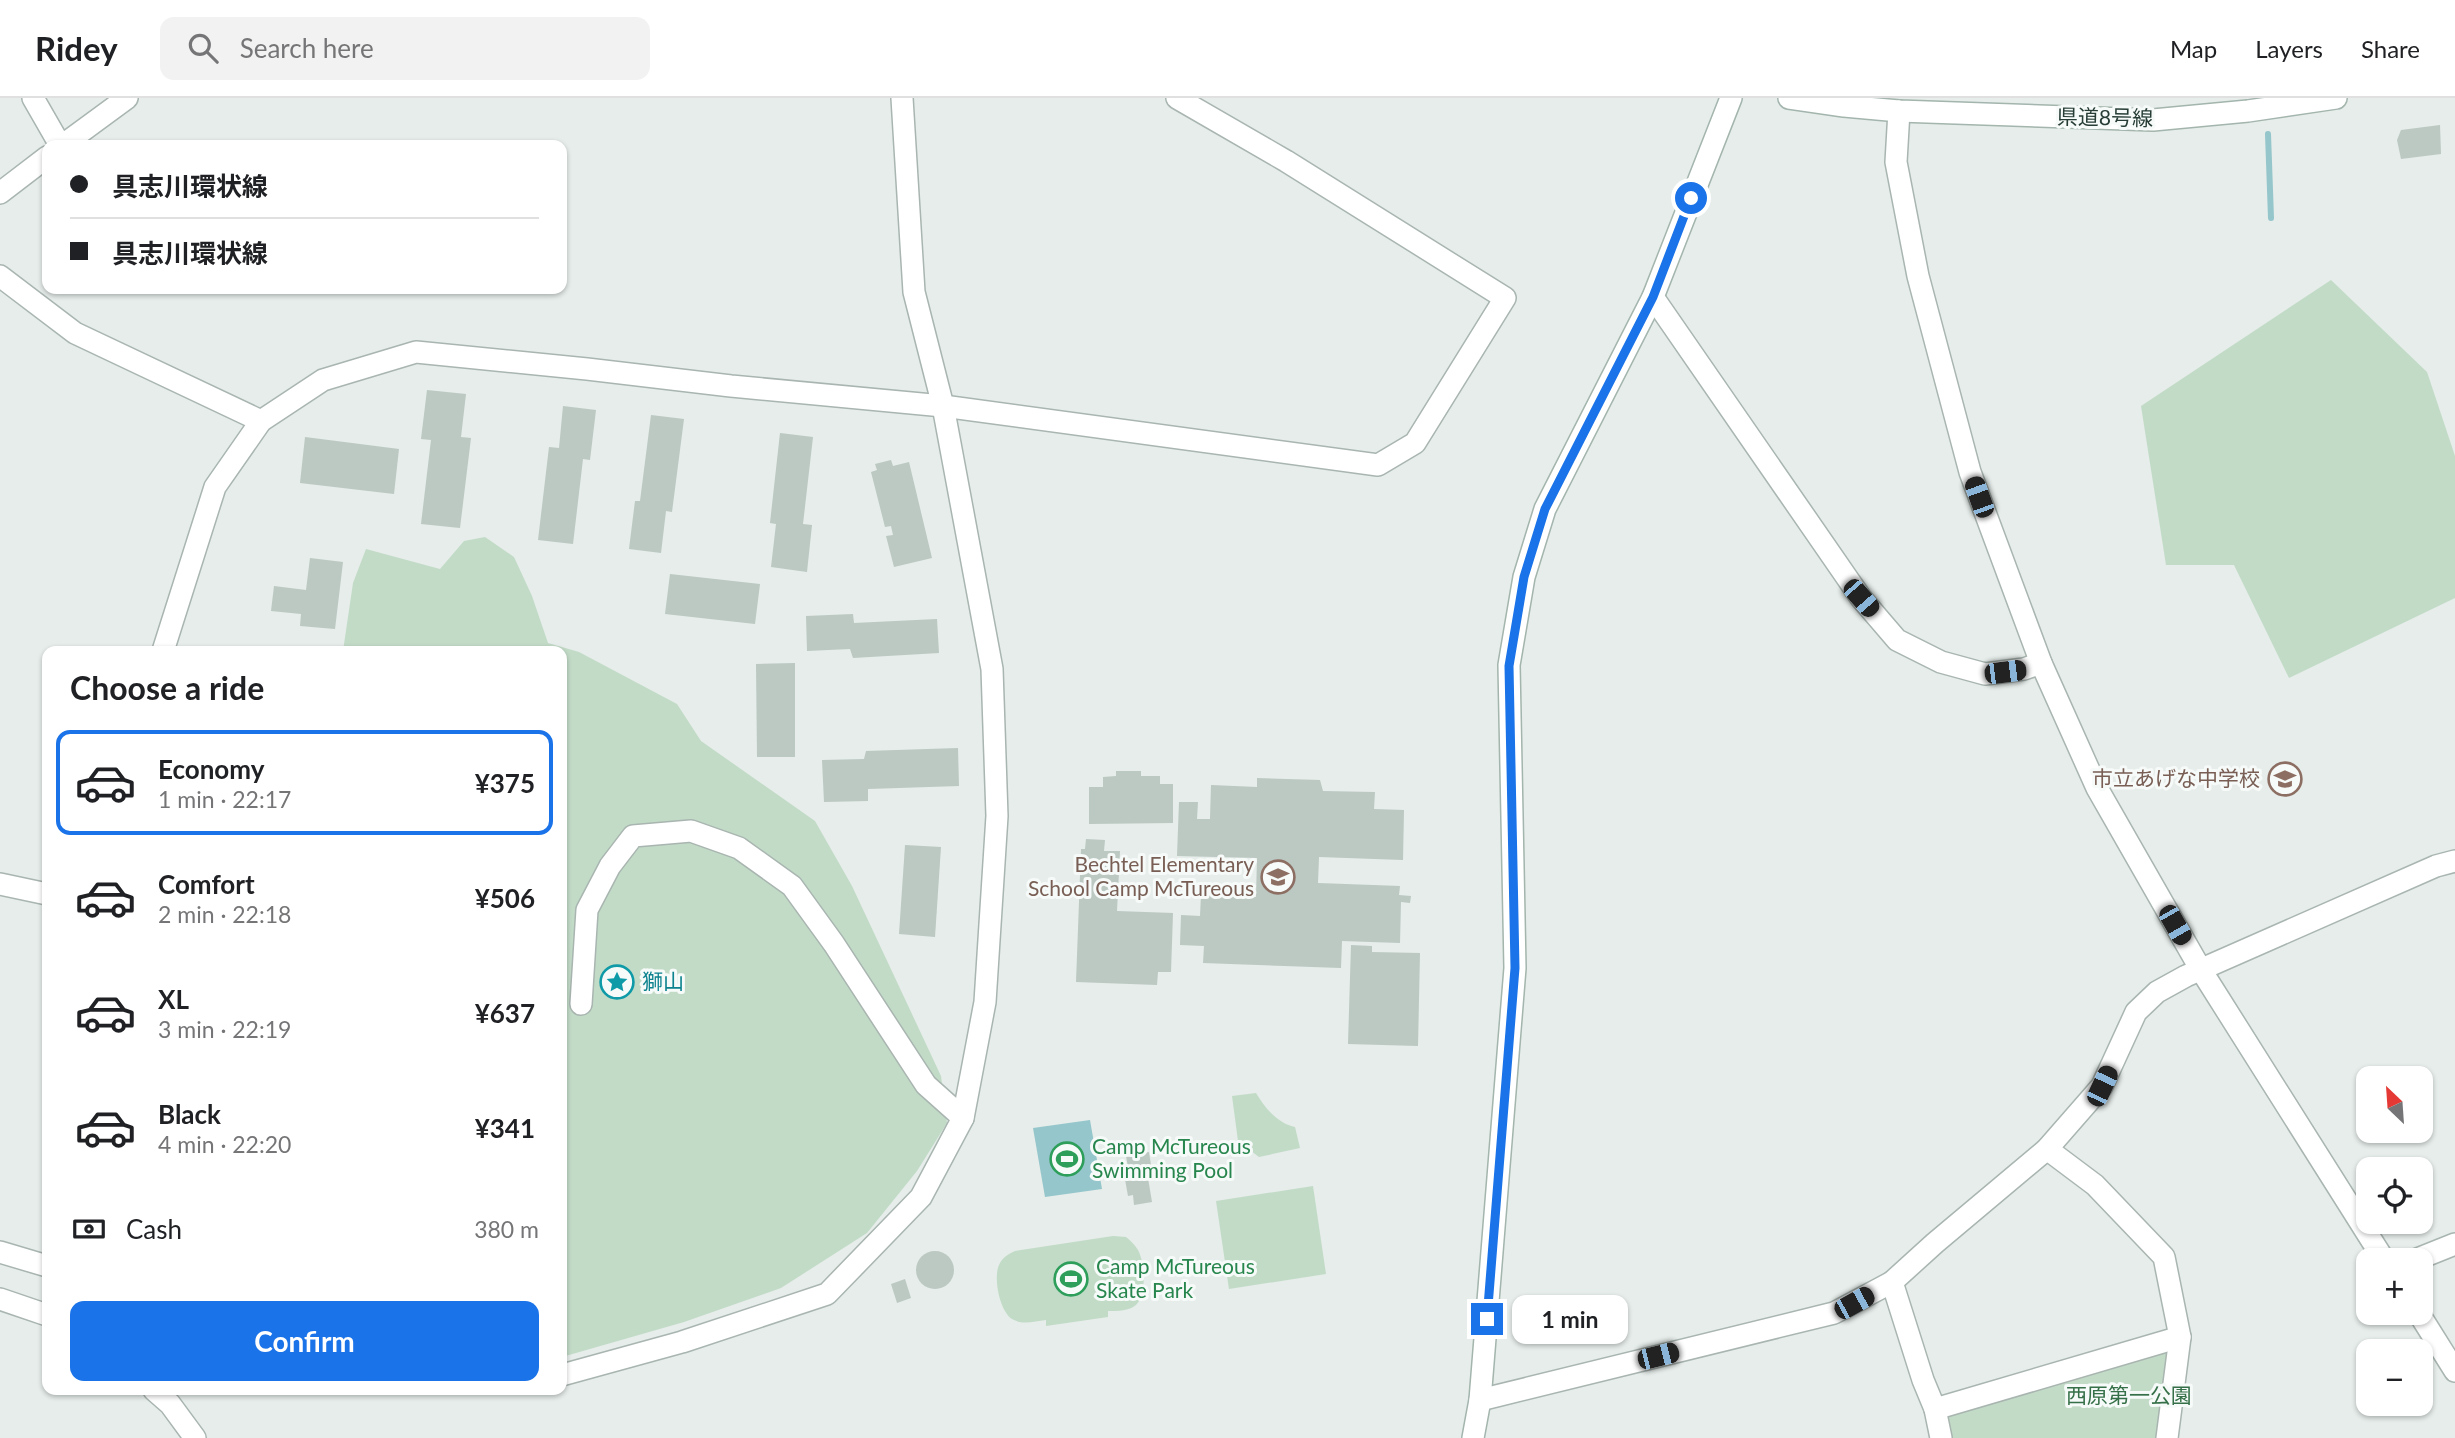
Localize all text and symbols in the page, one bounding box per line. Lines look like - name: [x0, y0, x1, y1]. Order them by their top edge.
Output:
- search box: [160, 17, 650, 80]
- text: Ridey: [35, 28, 118, 68]
- icon: search: [184, 29, 222, 67]
- text: Search here: [240, 32, 374, 64]
- text: Map: [2170, 34, 2217, 63]
- text: Layers: [2255, 34, 2323, 63]
- text: Share: [2361, 34, 2420, 63]
- street label: 県道8号線: [2057, 103, 2153, 130]
- text: 具志川環状線: [112, 170, 268, 202]
- route start: [1675, 182, 1707, 214]
- text: 具志川環状線: [112, 237, 268, 269]
- car: [1962, 474, 1997, 520]
- car: [1840, 575, 1883, 621]
- car: [1983, 659, 2028, 685]
- text: Choose a ride: [70, 668, 264, 707]
- icon: car: [74, 751, 137, 814]
- text: Economy: [158, 753, 264, 785]
- school or university icon: 市立あげな中学校: [2266, 760, 2304, 798]
- place label: 市立あげな中学校: [2092, 765, 2260, 790]
- text: ¥375: [475, 767, 535, 799]
- text: 1 min · 22:17: [158, 785, 291, 813]
- place label: Bechtel Elementary School Camp McTureous: [1028, 851, 1254, 900]
- school or university icon: Bechtel Elementary School Camp McTureous: [1259, 858, 1297, 896]
- icon: car: [74, 866, 137, 929]
- text: Comfort: [158, 868, 255, 900]
- text: ¥506: [475, 882, 535, 914]
- text: 2 min · 22:18: [158, 900, 291, 928]
- car: [2156, 902, 2195, 948]
- place icon: 獅山: [598, 963, 636, 1001]
- place label: 獅山: [642, 968, 684, 993]
- icon: car: [74, 981, 137, 1044]
- text: XL: [158, 983, 189, 1015]
- text: ¥637: [475, 997, 535, 1029]
- text: 3 min · 22:19: [158, 1015, 291, 1043]
- car: [2084, 1063, 2121, 1109]
- north arrow: [2356, 1066, 2432, 1143]
- map controls: [2356, 1066, 2433, 1416]
- icon: car: [74, 1096, 137, 1159]
- text: Black: [158, 1098, 221, 1130]
- text: ¥341: [475, 1112, 535, 1144]
- text: 4 min · 22:20: [158, 1130, 291, 1158]
- place label: Camp McTureous Swimming Pool: [1092, 1133, 1251, 1182]
- sports icon: Camp McTureous Swimming Pool: [1048, 1140, 1086, 1178]
- button: locate: [2356, 1157, 2433, 1234]
- icon: cash: [70, 1210, 108, 1248]
- text: Cash: [126, 1213, 182, 1245]
- text: 380 m: [474, 1215, 539, 1243]
- button: +: [2356, 1248, 2433, 1325]
- place label: Camp McTureous Skate Park: [1096, 1253, 1255, 1302]
- sports icon: Camp McTureous Skate Park: [1052, 1260, 1090, 1298]
- car: [1831, 1284, 1878, 1322]
- callout: 1 min: [1512, 1294, 1627, 1344]
- button: Confirm: [70, 1301, 539, 1381]
- route end: [1471, 1303, 1503, 1335]
- text: 1 min: [1541, 1305, 1599, 1333]
- button: −: [2356, 1339, 2433, 1416]
- car: [1636, 1341, 1681, 1371]
- park label: 西原第一公園: [2066, 1382, 2192, 1407]

